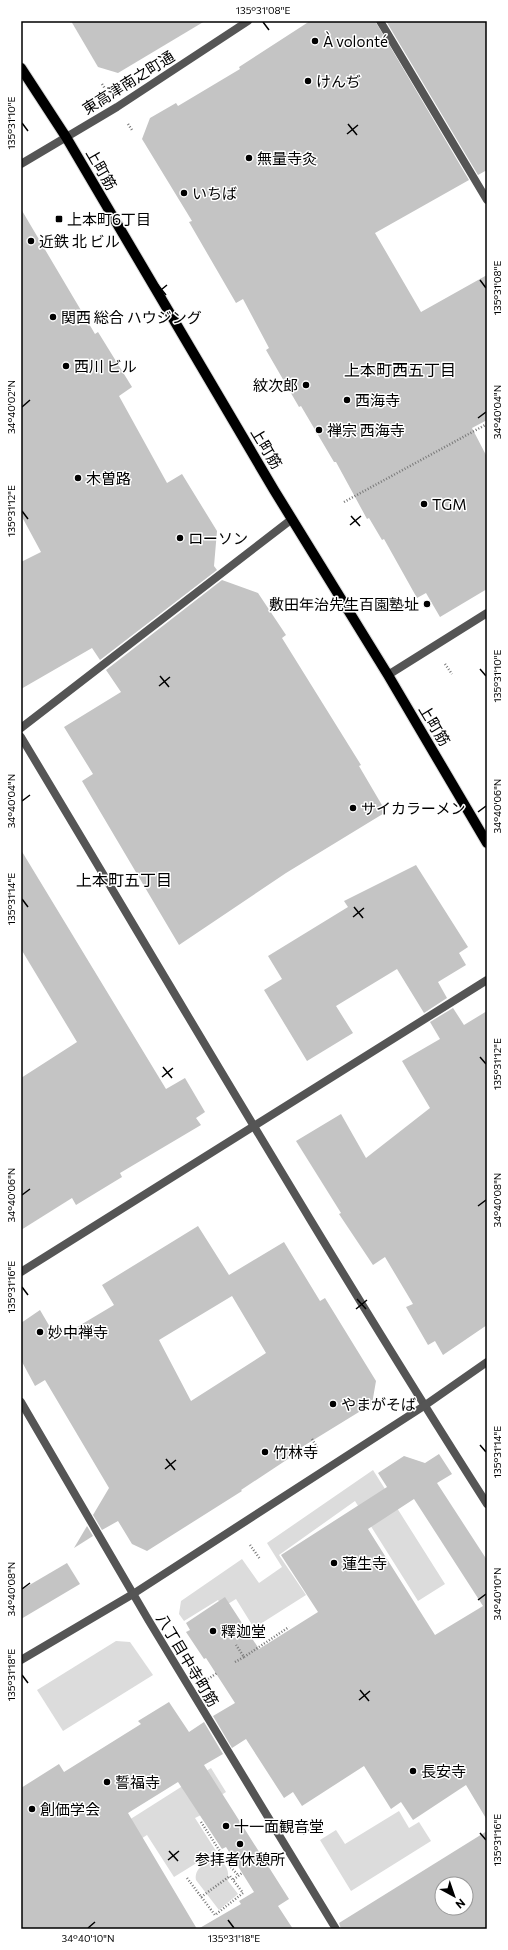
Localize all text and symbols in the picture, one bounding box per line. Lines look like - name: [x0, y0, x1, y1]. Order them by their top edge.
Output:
- text: 135°31'08"E: [236, 4, 290, 16]
- place label: À volonté: [323, 31, 388, 50]
- marker: À volonté: [310, 36, 320, 46]
- street label: 東高津南之町通: [79, 47, 177, 117]
- place label: けんぢ: [316, 72, 361, 90]
- marker: けんぢ: [303, 76, 313, 86]
- text: 135°31'10"E: [5, 96, 17, 149]
- street label: 上町筋: [83, 145, 121, 193]
- place label: 無量寺灸: [257, 149, 317, 167]
- marker: 無量寺灸: [244, 153, 254, 163]
- place label: いちば: [192, 184, 237, 202]
- marker: いちば: [179, 188, 189, 198]
- place label: 上本町6丁目: [67, 210, 151, 228]
- marker: 上本町6丁目: [54, 214, 64, 224]
- place label: 近鉄 北 ビル: [39, 232, 120, 250]
- marker: 近鉄 北 ビル: [26, 236, 36, 246]
- text: 135°31'08"E: [491, 261, 503, 315]
- place label: 関西 総合 ハウジング: [61, 308, 202, 326]
- marker: 関西 総合 ハウジング: [48, 312, 58, 322]
- place label: 西川 ビル: [74, 357, 137, 375]
- district label: 上本町西五丁目: [344, 360, 456, 379]
- marker: 西川 ビル: [61, 361, 71, 371]
- place label: 紋次郎: [253, 376, 298, 394]
- text: 34°40'02"N: [5, 380, 17, 434]
- marker: 紋次郎: [301, 380, 311, 390]
- text: 34°40'04"N: [491, 385, 503, 439]
- place label: 西海寺: [355, 391, 400, 409]
- marker: 西海寺: [342, 395, 352, 405]
- place label: 禅宗 西海寺: [327, 421, 405, 439]
- street label: 上町筋: [248, 424, 286, 472]
- marker: 禅宗 西海寺: [314, 425, 324, 435]
- place label: 木曽路: [86, 469, 131, 487]
- marker: 木曽路: [73, 473, 83, 483]
- text: 135°31'12"E: [5, 485, 17, 537]
- place label: TGM: [432, 495, 467, 513]
- marker: TGM: [419, 499, 429, 509]
- place label: ローソン: [188, 529, 248, 547]
- marker: ローソン: [175, 533, 185, 543]
- place label: 敷田年治先生百園塾址: [269, 595, 419, 613]
- marker: 敷田年治先生百園塾址: [422, 599, 432, 609]
- text: 135°31'10"E: [491, 649, 503, 702]
- street label: 上町筋: [416, 701, 454, 749]
- text: 34°40'04"N: [5, 774, 17, 828]
- text: 34°40'06"N: [491, 779, 503, 833]
- place label: サイカラーメン: [361, 799, 465, 817]
- marker: サイカラーメン: [348, 803, 358, 813]
- district label: 上本町五丁目: [76, 870, 172, 889]
- text: 135°31'14"E: [5, 873, 17, 925]
- text: 135°31'12"E: [491, 1038, 503, 1090]
- text: 34°40'06"N: [5, 1168, 17, 1222]
- text: 34°40'08"N: [491, 1173, 503, 1227]
- text: 135°31'16"E: [5, 1261, 17, 1313]
- place label: 妙中禅寺: [48, 1323, 108, 1341]
- marker: 妙中禅寺: [35, 1327, 45, 1337]
- place label: やまがそば: [341, 1395, 416, 1413]
- marker: やまがそば: [328, 1399, 338, 1409]
- text: 135°31'14"E: [491, 1426, 503, 1478]
- place label: 竹林寺: [273, 1443, 318, 1461]
- marker: 竹林寺: [260, 1447, 270, 1457]
- place label: 蓮生寺: [342, 1554, 387, 1572]
- marker: 蓮生寺: [329, 1558, 339, 1568]
- text: 34°40'08"N: [5, 1562, 17, 1616]
- text: 34°40'10"N: [491, 1568, 503, 1621]
- street label: 八丁目中寺町筋: [153, 1610, 223, 1710]
- place label: 釋迦堂: [221, 1622, 266, 1640]
- marker: 釋迦堂: [208, 1626, 218, 1636]
- text: 135°31'18"E: [5, 1649, 17, 1701]
- place label: 長安寺: [421, 1762, 466, 1780]
- marker: 長安寺: [408, 1766, 418, 1776]
- place label: 誓福寺: [115, 1773, 160, 1791]
- marker: 誓福寺: [102, 1777, 112, 1787]
- place label: 創価学会: [40, 1800, 100, 1818]
- marker: 創価学会: [27, 1804, 37, 1814]
- text: 135°31'16"E: [491, 1814, 503, 1866]
- place label: 十一面観音堂: [234, 1817, 324, 1835]
- marker: 十一面観音堂: [221, 1821, 231, 1831]
- marker: 参拝者休憩所: [235, 1839, 245, 1849]
- place label: 参拝者休憩所: [195, 1850, 285, 1868]
- north arrow: [434, 1876, 474, 1916]
- text: N: [453, 1896, 468, 1912]
- text: 34°40'10"N: [62, 1932, 115, 1944]
- text: 135°31'18"E: [208, 1932, 260, 1944]

